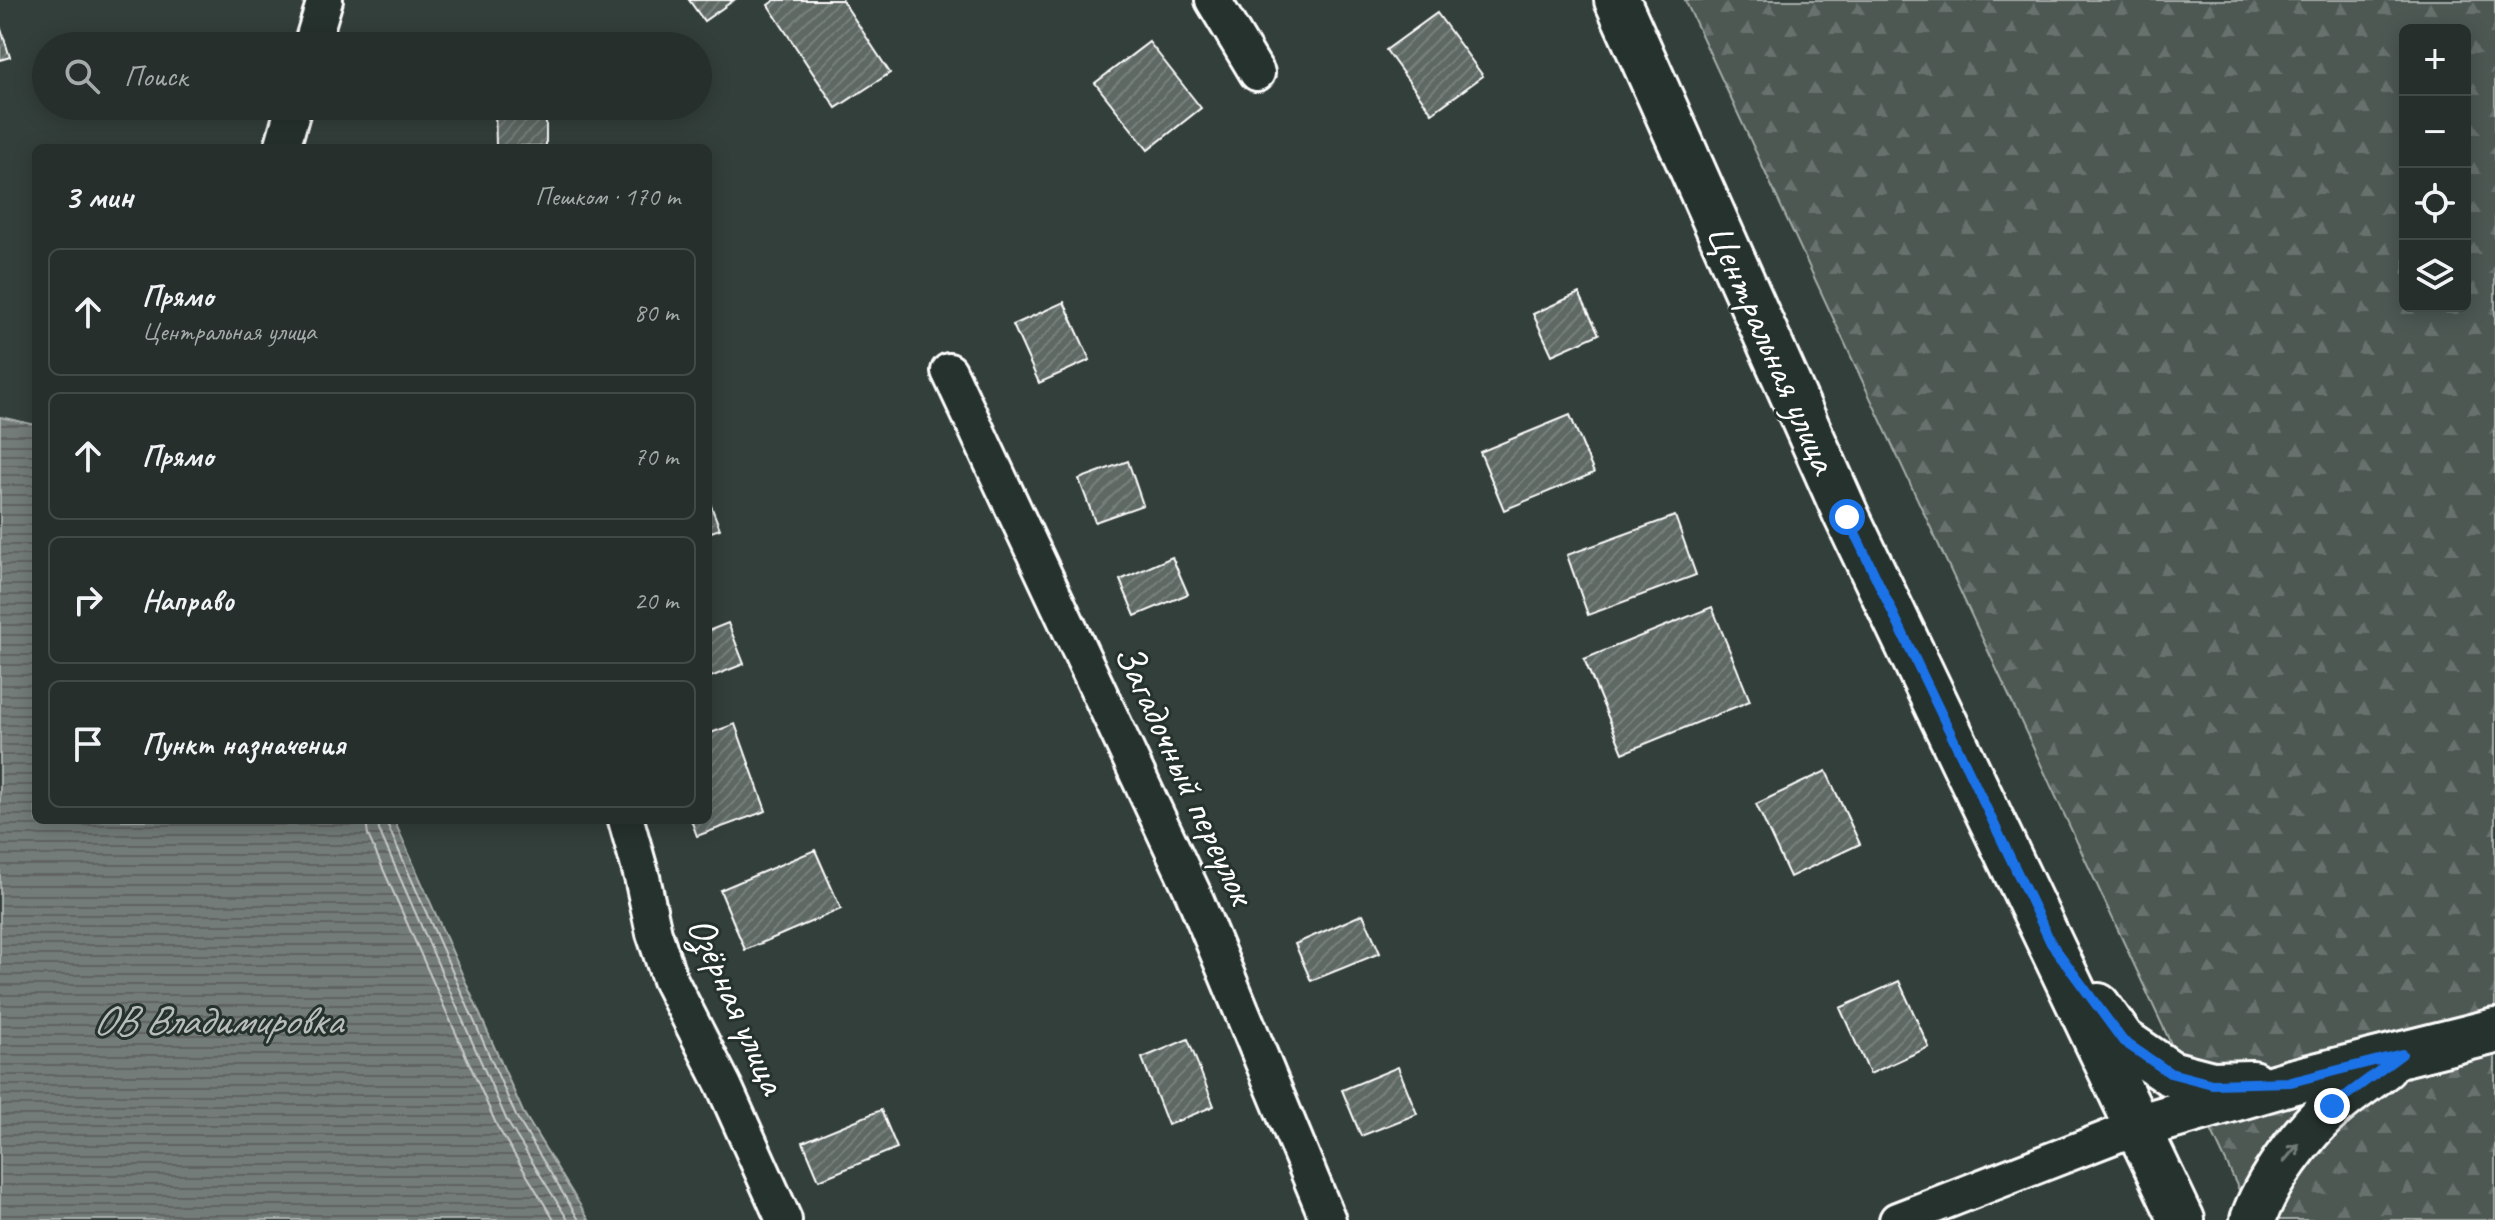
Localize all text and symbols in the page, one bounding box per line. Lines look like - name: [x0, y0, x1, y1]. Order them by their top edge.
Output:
- map controls: [2399, 24, 2471, 312]
- button: +: [2399, 24, 2471, 96]
- search box: [32, 32, 712, 120]
- icon: search: [60, 54, 104, 98]
- text: Поиск: [124, 57, 187, 95]
- button: −: [2399, 96, 2471, 168]
- button: locate: [2399, 168, 2471, 240]
- text: 3 мин: [64, 175, 133, 218]
- text: Пешком · 170 m: [535, 180, 680, 213]
- street label: Центральная улица: [1695, 215, 1850, 483]
- button: layers: [2399, 240, 2471, 312]
- text: Прямо: [142, 277, 213, 315]
- icon: ahead: [66, 290, 110, 334]
- text: 80 m: [634, 296, 678, 329]
- text: Центральная улица: [142, 315, 316, 348]
- icon: ahead: [66, 434, 110, 478]
- text: Прямо: [142, 437, 213, 475]
- text: 70 m: [634, 440, 678, 473]
- route start: [1829, 499, 1865, 535]
- icon: right: [66, 578, 110, 622]
- text: Направо: [142, 581, 234, 619]
- text: 20 m: [634, 584, 678, 617]
- street label: Загадочный переулок: [1103, 636, 1268, 915]
- icon: arrive: [66, 722, 110, 766]
- text: Пункт назначения: [142, 725, 345, 763]
- street label: Озёрная улица: [676, 909, 799, 1104]
- water label: ОВ Владимировка: [92, 994, 346, 1047]
- route end: [2314, 1088, 2350, 1124]
- one-way arrow: [2282, 1143, 2300, 1164]

